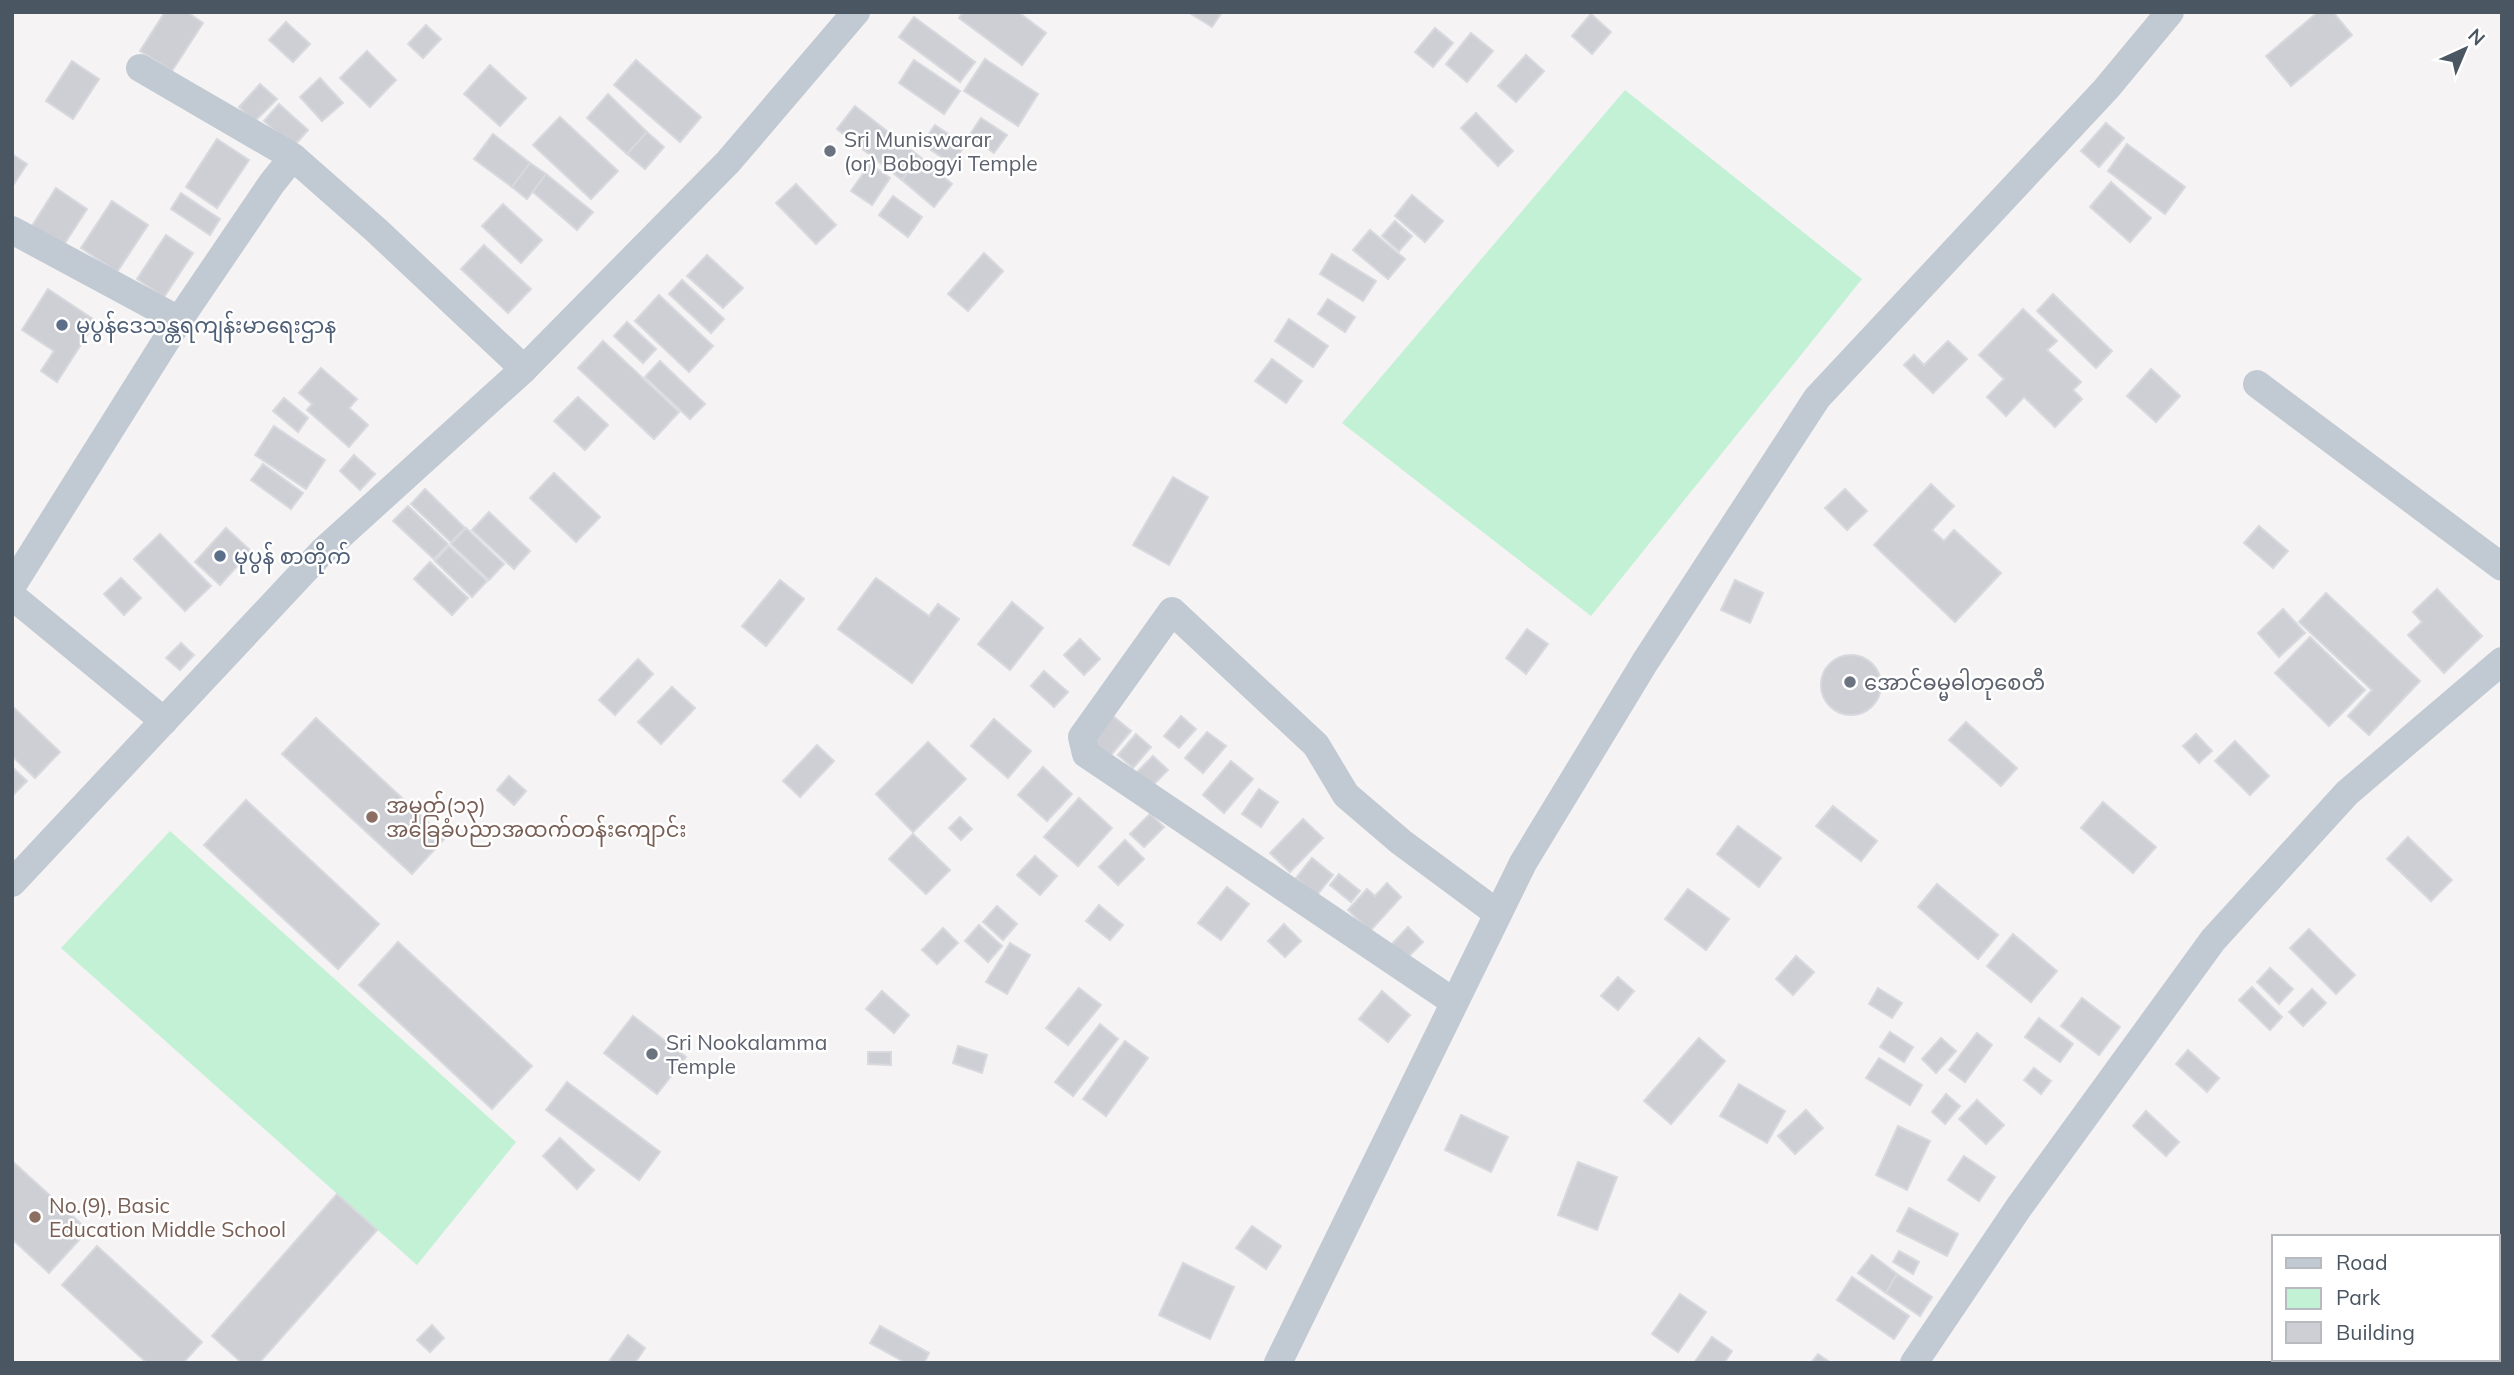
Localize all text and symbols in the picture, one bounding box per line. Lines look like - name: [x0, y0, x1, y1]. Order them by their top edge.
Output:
- north arrow: [2430, 14, 2500, 84]
- text: N: [2463, 23, 2490, 50]
- place label: Sri Muniswarar (or) Bobogyi Temple: [844, 126, 1038, 176]
- marker: Sri Muniswarar (or) Bobogyi Temple: [822, 143, 838, 159]
- place label: မုပွန်ဒေသန္တရကျန်းမာရေးဌာန: [76, 310, 336, 344]
- marker: မုပွန်ဒေသန္တရကျန်းမာရေးဌာန: [54, 317, 70, 333]
- place label: မုပွန် စာတိုက်: [234, 541, 351, 574]
- marker: မုပွန် စာတိုက်: [212, 548, 228, 564]
- place label: အောင်ဓမ္မဓါတုစေတီ: [1864, 667, 2045, 701]
- marker: အောင်ဓမ္မဓါတုစေတီ: [1842, 674, 1858, 690]
- place label: အမှတ်(၁၃) အခြေခံပညာအထက်တန်းကျောင်း: [386, 790, 687, 848]
- marker: အမှတ်(၁၃) အခြေခံပညာအထက်တန်းကျောင်း: [364, 809, 380, 825]
- place label: Sri Nookalamma Temple: [666, 1029, 827, 1079]
- marker: Sri Nookalamma Temple: [644, 1046, 660, 1062]
- place label: No.(9), Basic Education Middle School: [49, 1192, 286, 1242]
- marker: No.(9), Basic Education Middle School: [27, 1209, 43, 1225]
- legend: [2272, 1235, 2500, 1361]
- text: Road: [2336, 1249, 2387, 1275]
- text: Park: [2336, 1284, 2380, 1310]
- text: Building: [2336, 1319, 2415, 1345]

